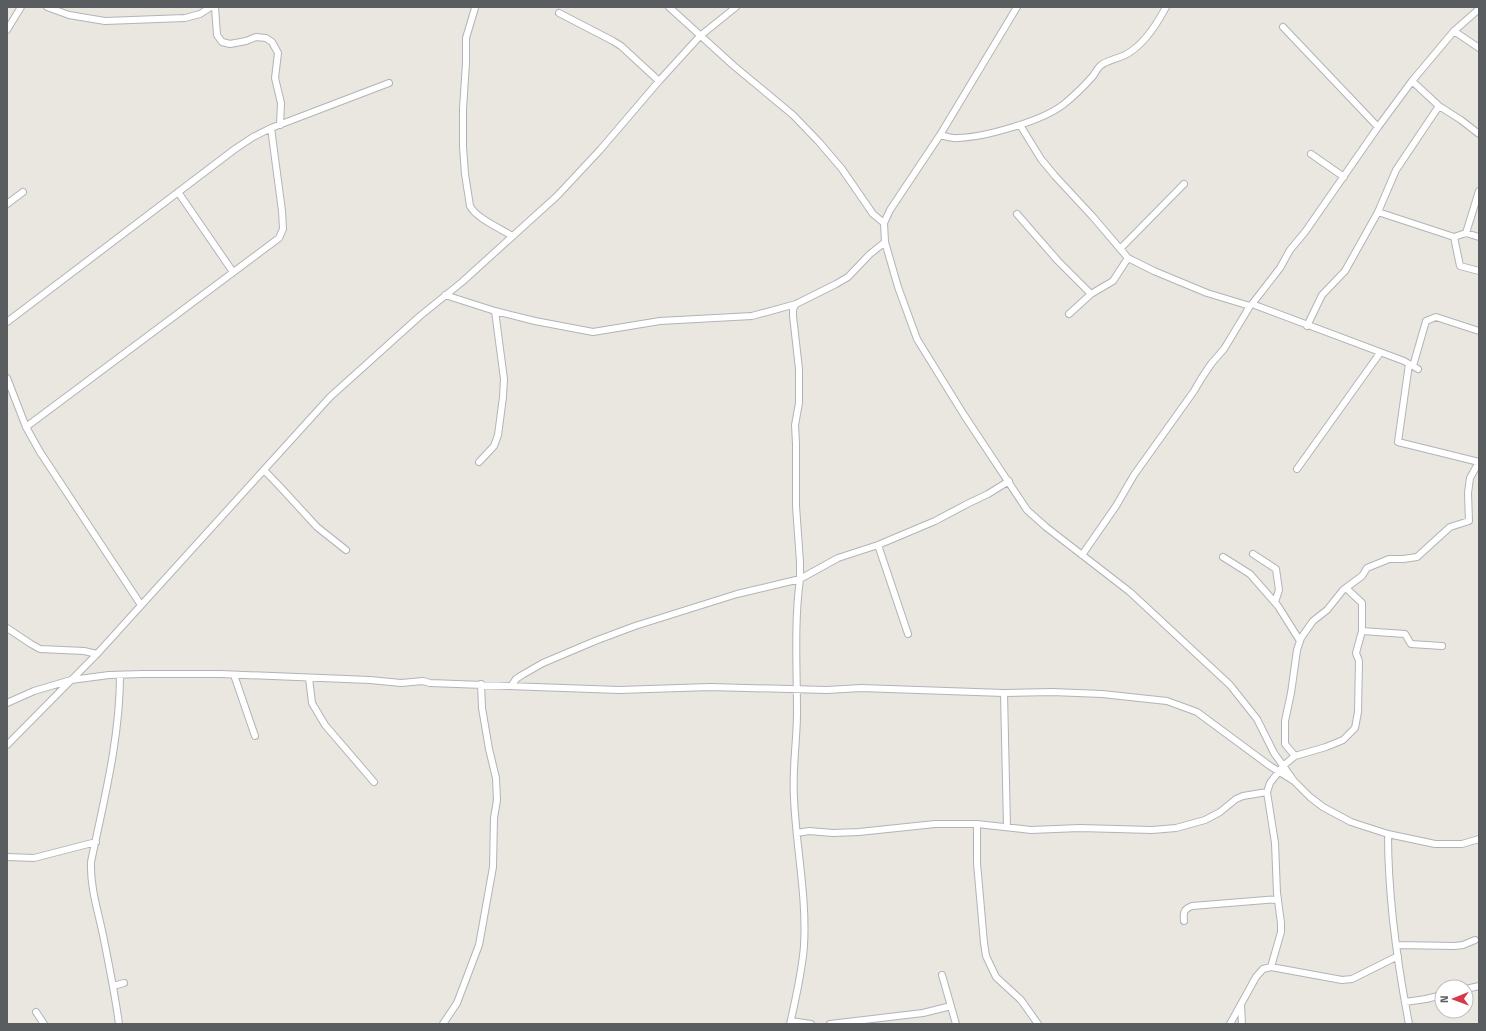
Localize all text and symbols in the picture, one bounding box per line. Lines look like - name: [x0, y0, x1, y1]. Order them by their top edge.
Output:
- north arrow: [1434, 979, 1474, 1019]
- text: N: [1436, 995, 1452, 1003]

